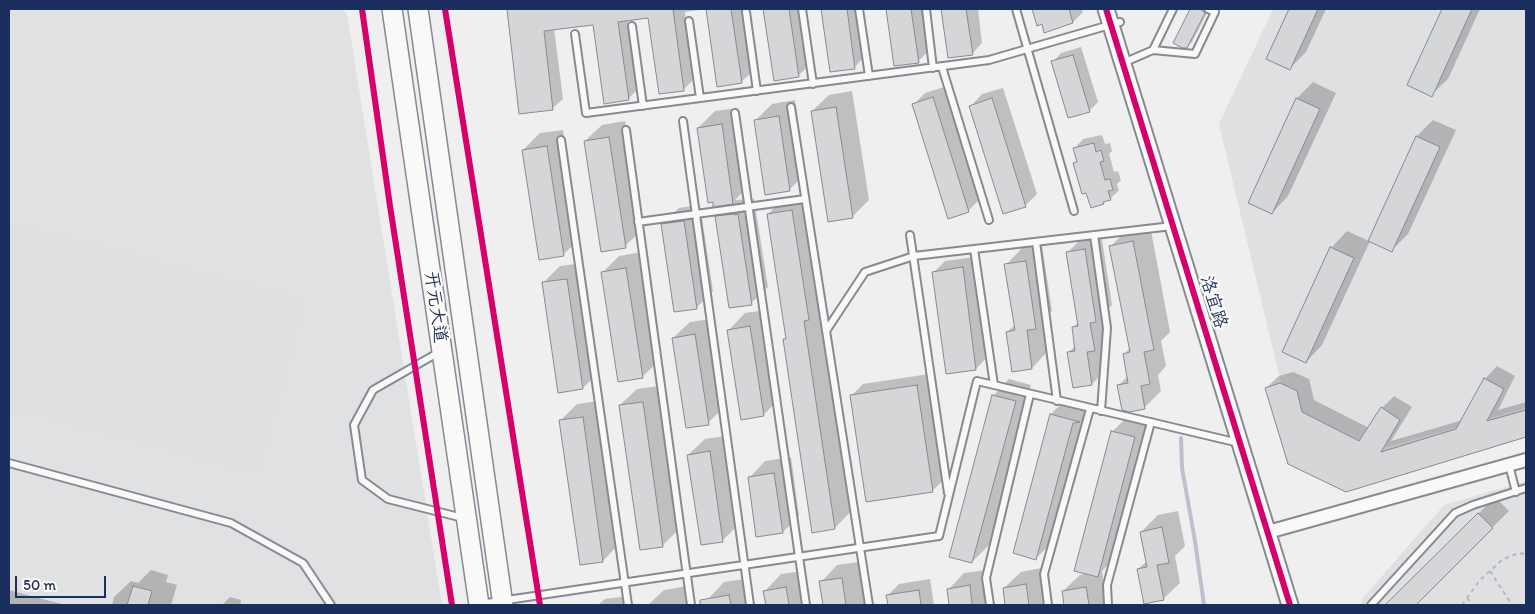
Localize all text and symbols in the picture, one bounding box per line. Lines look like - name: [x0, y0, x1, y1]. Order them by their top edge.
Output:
- street label: 开元大道: [419, 270, 451, 344]
- street label: 洛宜路: [1195, 273, 1231, 331]
- scale bar: [18, 566, 109, 598]
- text: 50 m: [23, 576, 56, 594]

